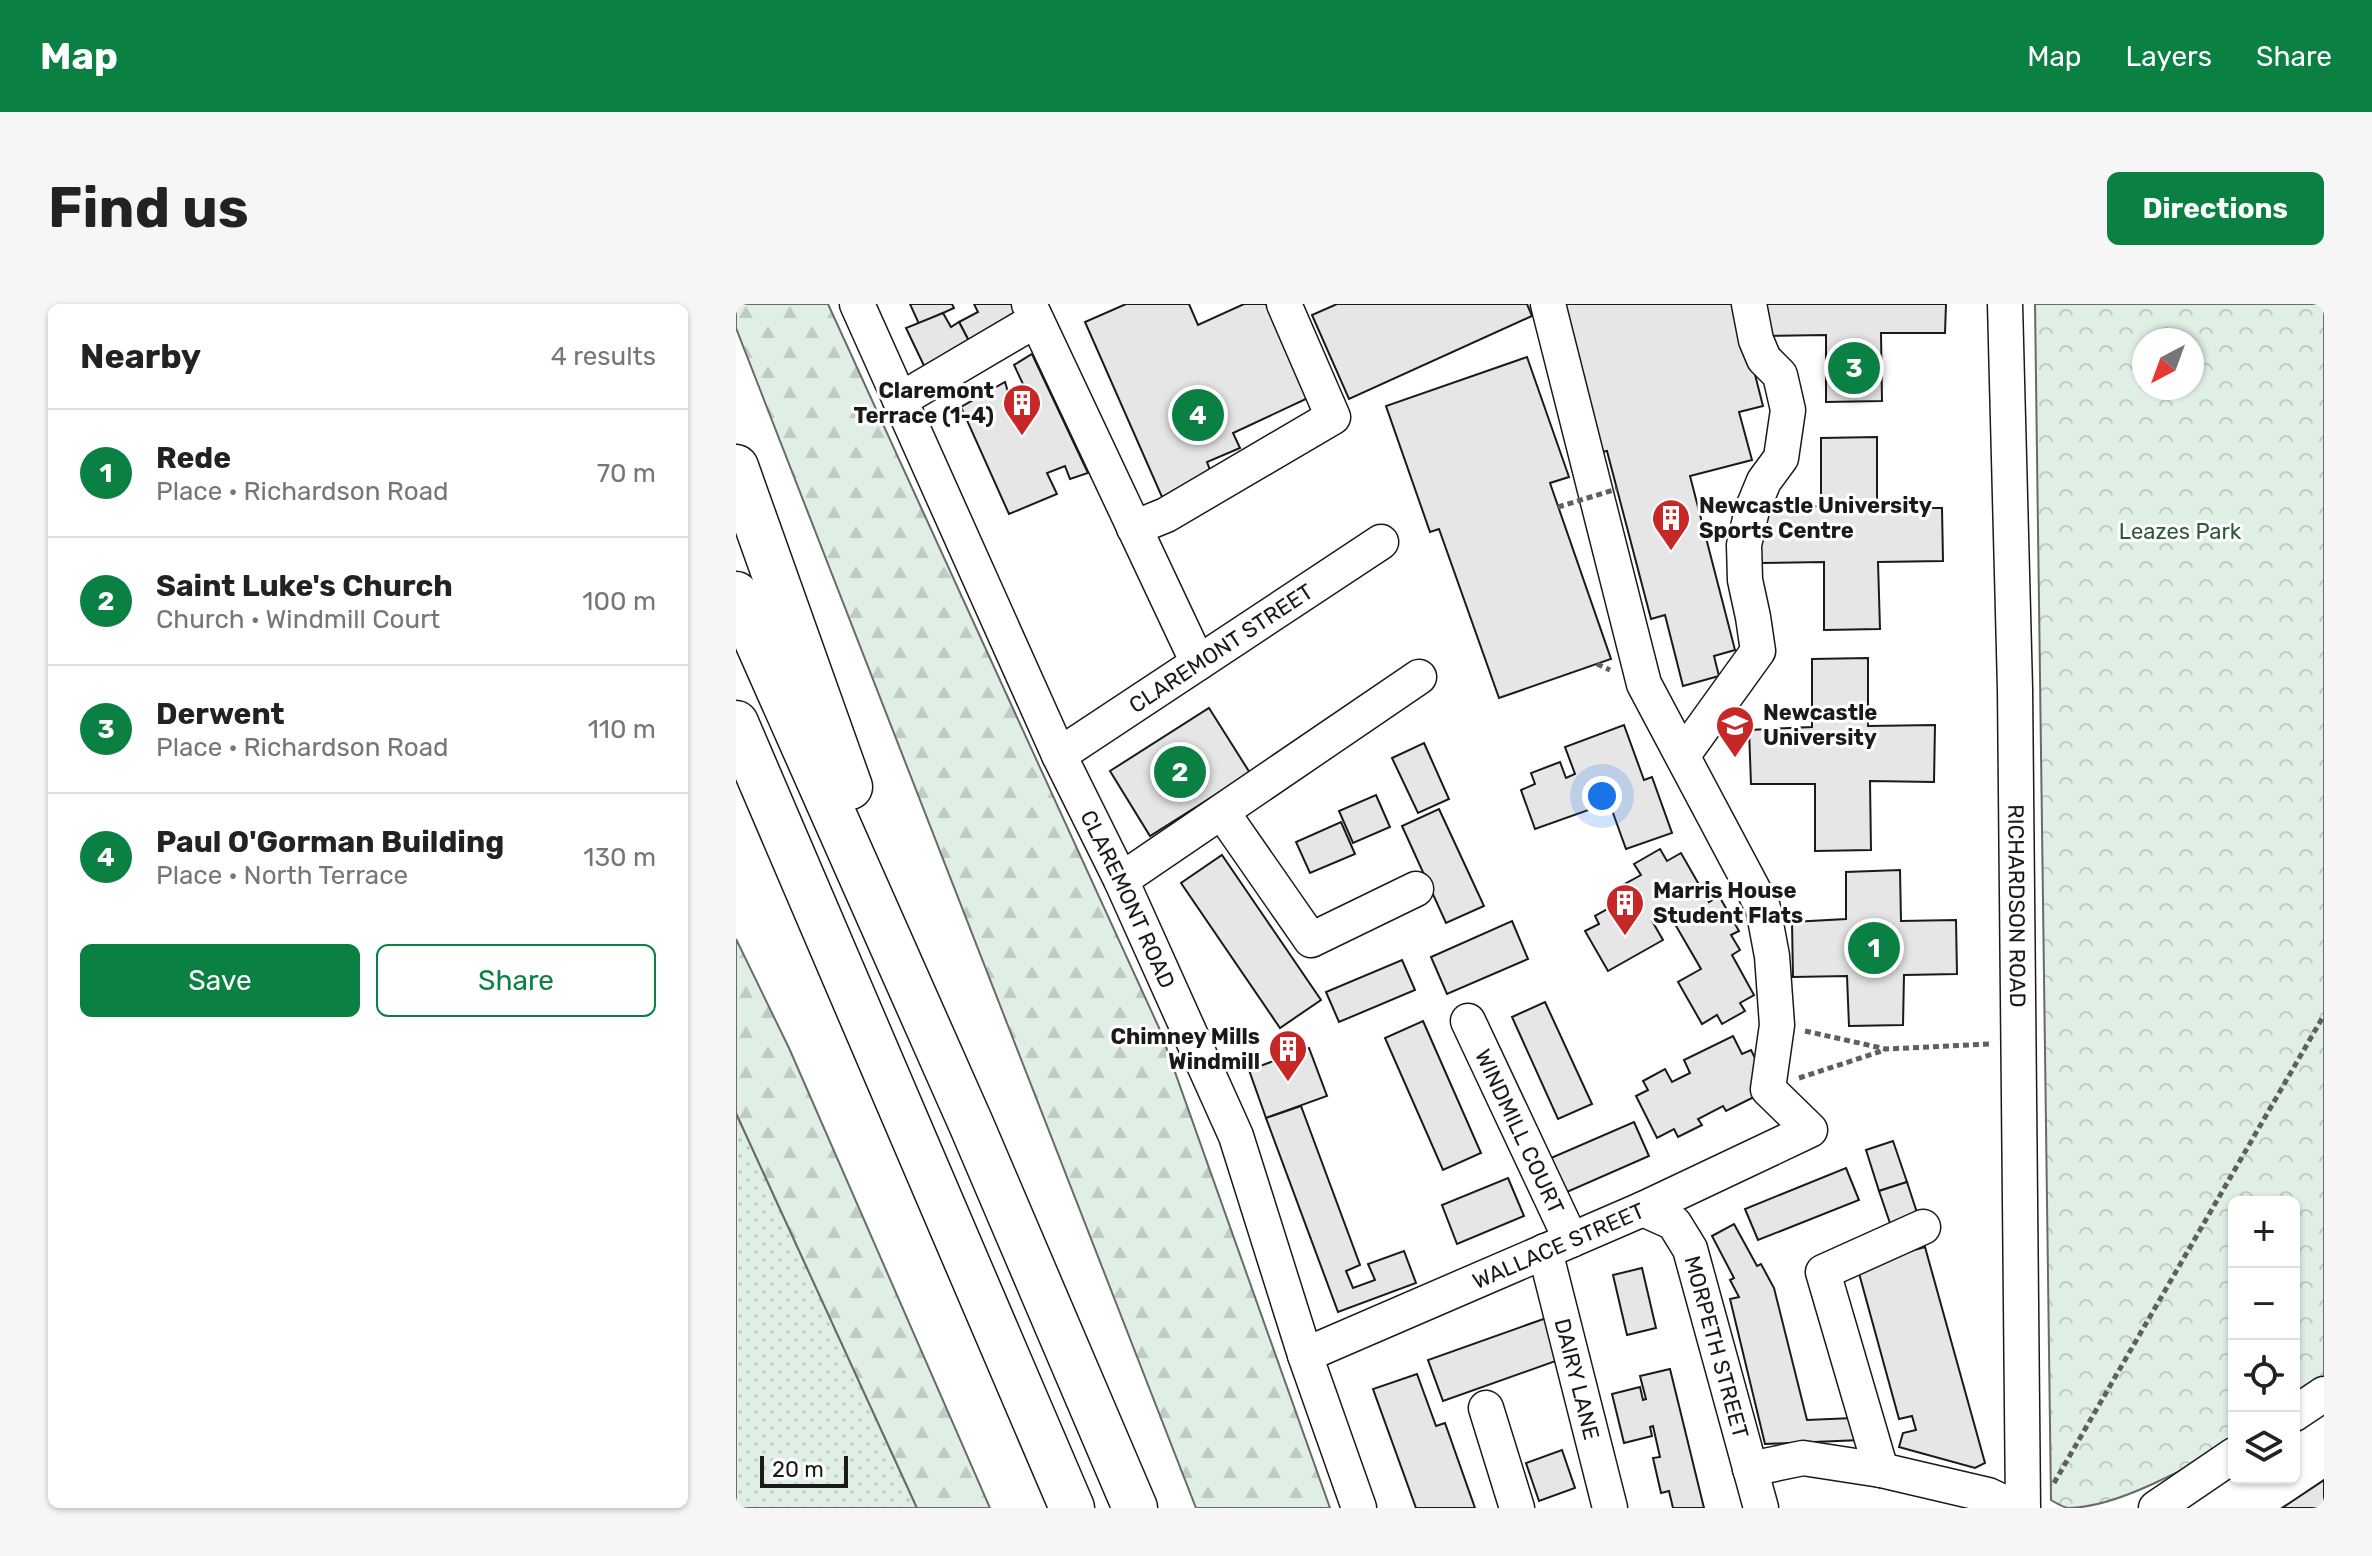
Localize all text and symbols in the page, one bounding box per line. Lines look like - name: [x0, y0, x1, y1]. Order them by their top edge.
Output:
- text: Map: [40, 33, 118, 79]
- text: Map: [2027, 40, 2082, 73]
- text: Layers: [2126, 40, 2212, 73]
- text: Share: [2256, 40, 2332, 73]
- button: Directions: [2107, 172, 2324, 245]
- text: Find us: [48, 175, 249, 241]
- north arrow: [2132, 328, 2204, 400]
- text: Nearby: [80, 336, 201, 377]
- pin: 3: [1828, 338, 1880, 398]
- text: 4 results: [551, 341, 656, 372]
- place label: Claremont Terrace (1-4): [853, 377, 994, 429]
- building icon: Claremont Terrace (1-4): [1001, 382, 1043, 437]
- pin: 4: [1172, 385, 1224, 445]
- text: Rede: [156, 440, 231, 476]
- text: 1: [100, 458, 112, 489]
- text: 70 m: [597, 458, 656, 489]
- text: Place · Richardson Road: [156, 476, 448, 507]
- place label: Newcastle University Sports Centre: [1699, 492, 1932, 544]
- building icon: Newcastle University Sports Centre: [1650, 497, 1692, 552]
- park label: Leazes Park: [2119, 518, 2242, 545]
- text: Saint Luke's Church: [156, 568, 453, 604]
- street label: CLAREMONT STREET: [1124, 578, 1318, 719]
- text: 2: [98, 586, 114, 617]
- text: 100 m: [582, 586, 656, 617]
- text: Church · Windmill Court: [156, 604, 440, 635]
- text: Derwent: [156, 696, 285, 732]
- place label: Newcastle University: [1763, 699, 1877, 751]
- school or university icon: Newcastle University: [1714, 704, 1756, 759]
- text: 3: [97, 714, 115, 745]
- text: 110 m: [588, 714, 656, 745]
- text: Place · Richardson Road: [156, 732, 448, 763]
- pin: 2: [1154, 742, 1206, 802]
- your location: [1582, 776, 1622, 816]
- street label: RICHARDSON ROAD: [2002, 804, 2031, 1008]
- street label: CLAREMONT ROAD: [1074, 806, 1181, 993]
- text: Paul O'Gorman Building: [156, 824, 504, 860]
- text: 4: [97, 842, 115, 873]
- text: 130 m: [583, 842, 656, 873]
- text: Place · North Terrace: [156, 860, 408, 891]
- place label: Marris House Student Flats: [1653, 877, 1803, 929]
- building icon: Marris House Student Flats: [1604, 882, 1646, 937]
- pin: 1: [1848, 918, 1900, 978]
- button: Save: [80, 944, 360, 1017]
- button: Share: [376, 944, 656, 1017]
- place label: Chimney Mills Windmill: [1111, 1023, 1260, 1075]
- building icon: Chimney Mills Windmill: [1267, 1028, 1309, 1083]
- street label: WINDMILL COURT: [1469, 1045, 1570, 1219]
- map controls: [2228, 1196, 2300, 1484]
- button: +: [2228, 1196, 2300, 1268]
- street label: WALLACE STREET: [1469, 1197, 1649, 1295]
- street label: MORPETH STREET: [1678, 1253, 1754, 1442]
- button: −: [2228, 1268, 2300, 1340]
- street label: DAIRY LANE: [1549, 1316, 1605, 1443]
- button: locate: [2228, 1340, 2300, 1412]
- button: layers: [2228, 1412, 2300, 1484]
- scale bar: [760, 1452, 848, 1488]
- text: 20 m: [772, 1456, 824, 1483]

